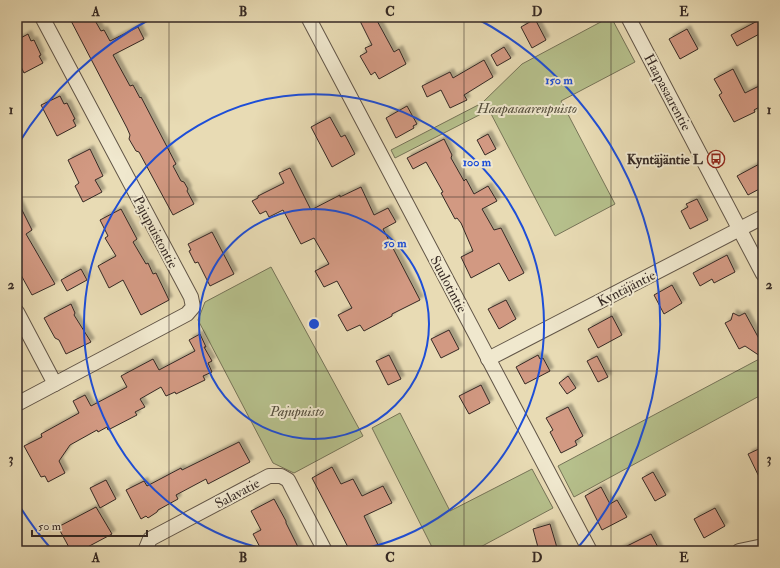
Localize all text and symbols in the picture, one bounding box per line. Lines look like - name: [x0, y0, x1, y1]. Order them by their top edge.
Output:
- text: A: [91, 4, 101, 20]
- text: B: [239, 4, 247, 20]
- text: C: [385, 4, 395, 20]
- text: D: [532, 4, 543, 20]
- text: E: [679, 4, 689, 20]
- street label: Haapasaarentie: [639, 51, 695, 134]
- text: 150 m: [545, 73, 573, 88]
- park label: Haapasaarenpuisto: [476, 100, 577, 117]
- text: 1: [9, 102, 14, 118]
- text: 1: [767, 102, 772, 118]
- bus stop icon: Kyntäjäntie L: [706, 149, 726, 169]
- place label: Kyntäjäntie L: [627, 151, 704, 169]
- text: 100 m: [463, 155, 492, 170]
- street label: Pajupuistontie: [129, 193, 182, 272]
- text: 50 m: [383, 236, 407, 251]
- street label: Suulotintie: [427, 253, 471, 316]
- street label: Kyntäjäntie: [594, 266, 659, 311]
- text: 2: [8, 277, 15, 293]
- text: 2: [766, 277, 773, 293]
- centre of rings: [307, 317, 321, 331]
- park label: Pajupuisto: [269, 403, 324, 420]
- text: 3: [9, 451, 14, 467]
- text: 3: [767, 451, 772, 467]
- street label: Salavatie: [212, 474, 263, 512]
- scale bar: [32, 512, 147, 538]
- text: 50 m: [38, 519, 62, 534]
- text: A: [91, 550, 101, 566]
- text: B: [239, 550, 247, 566]
- text: C: [385, 550, 395, 566]
- text: D: [532, 550, 543, 566]
- text: E: [679, 550, 689, 566]

